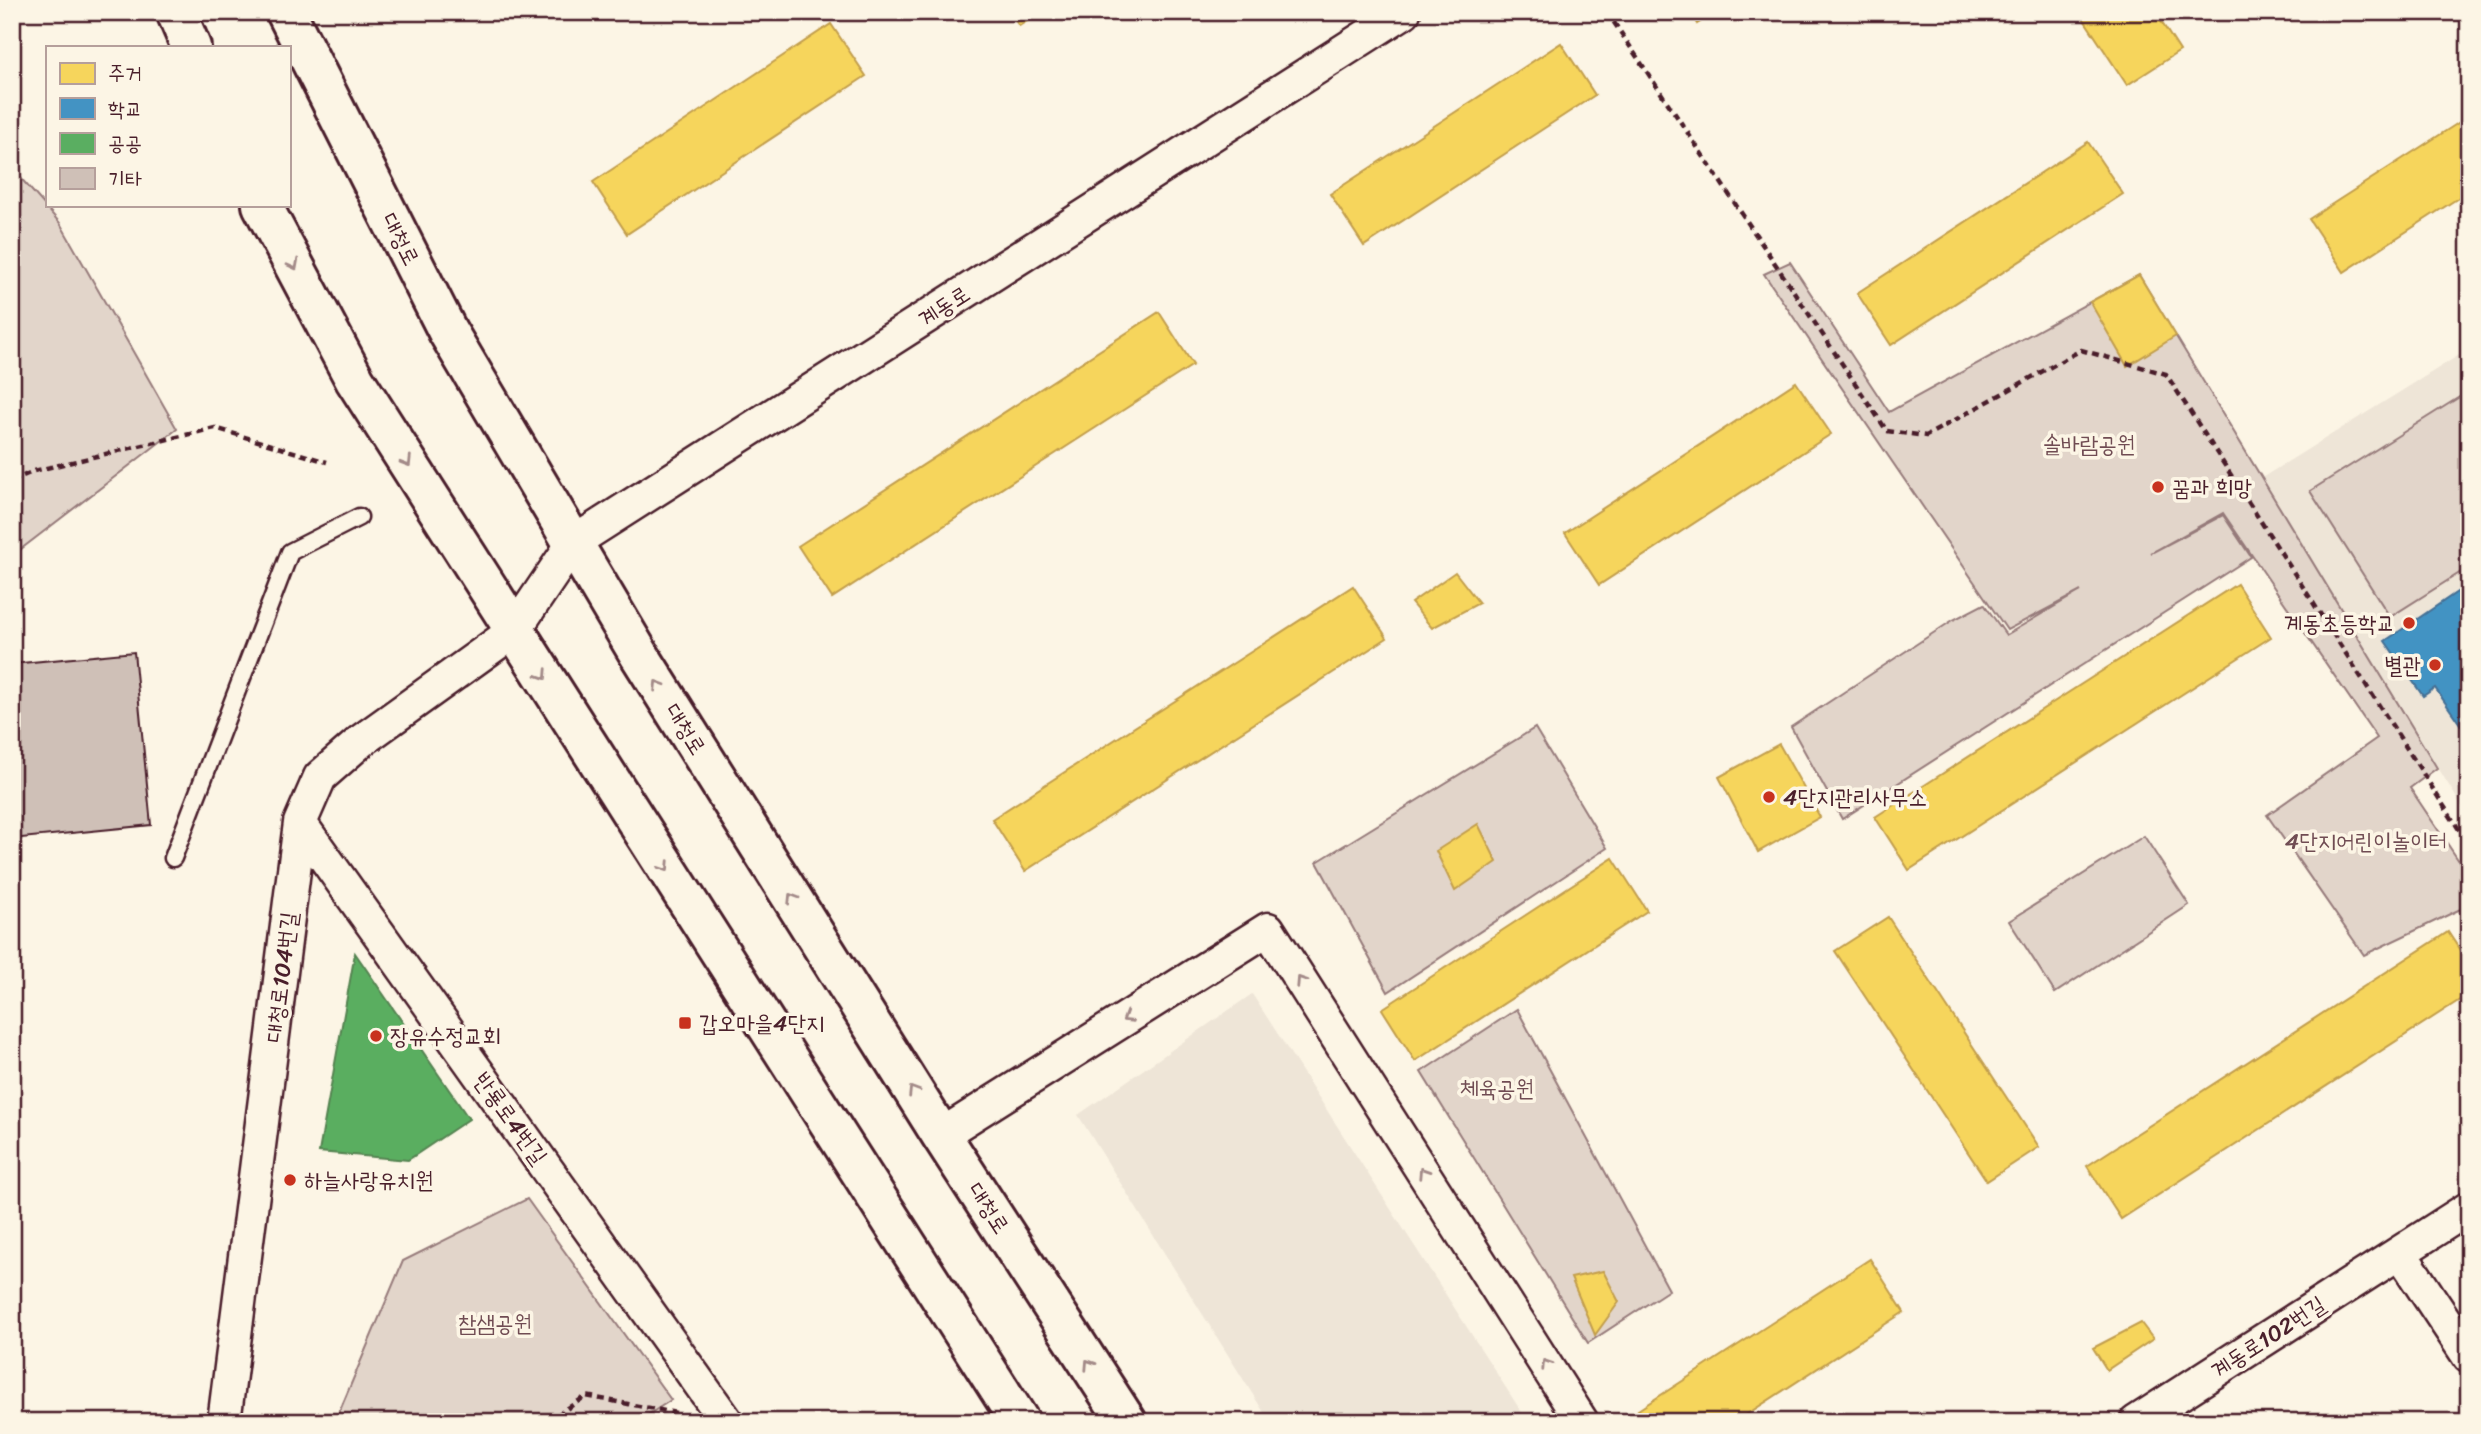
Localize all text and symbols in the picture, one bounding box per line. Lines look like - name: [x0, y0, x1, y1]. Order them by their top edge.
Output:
- legend: [46, 46, 290, 206]
- text: 주거: [108, 54, 142, 92]
- text: 학교: [108, 90, 142, 128]
- text: 공공: [108, 124, 142, 162]
- text: 기타: [108, 160, 142, 198]
- street label: 대청로: [370, 205, 431, 273]
- one-way arrow: [286, 258, 299, 270]
- street label: 계동로: [910, 274, 979, 339]
- park label: 솔바람공원: [2043, 424, 2135, 465]
- one-way arrow: [399, 455, 412, 468]
- place label: 꿈과 희망: [2172, 467, 2253, 508]
- marker: 꿈과 희망: [2150, 479, 2166, 495]
- place label: 계동초등학교: [2284, 603, 2395, 644]
- marker: 계동초등학교: [2401, 615, 2417, 631]
- place label: 별관: [2384, 645, 2421, 686]
- marker: 별관: [2427, 657, 2443, 673]
- one-way arrow: [534, 667, 547, 680]
- one-way arrow: [653, 680, 666, 693]
- street label: 대청로: [653, 695, 718, 764]
- place label: 4단지관리사무소: [1783, 777, 1927, 818]
- marker: 4단지관리사무소: [1761, 789, 1777, 805]
- park label: 4단지어린이놀이터: [2285, 821, 2447, 862]
- one-way arrow: [657, 859, 670, 872]
- one-way arrow: [788, 893, 801, 906]
- street label: 대청로104번길: [253, 909, 310, 1045]
- one-way arrow: [1296, 975, 1309, 988]
- place label: 갑오마을4단지: [699, 1003, 824, 1044]
- one-way arrow: [1122, 1009, 1135, 1022]
- marker: 갑오마을4단지: [677, 1015, 693, 1031]
- place label: 장유수정교회: [390, 1016, 501, 1057]
- marker: 장유수정교회: [368, 1028, 384, 1044]
- street label: 반룡로4번길: [463, 1063, 559, 1174]
- park label: 체육공원: [1460, 1068, 1534, 1109]
- one-way arrow: [909, 1085, 922, 1098]
- place label: 하늘사랑유치원: [304, 1160, 434, 1201]
- one-way arrow: [1419, 1167, 1432, 1180]
- marker: 하늘사랑유치원: [282, 1172, 298, 1188]
- street label: 대청로: [956, 1174, 1021, 1243]
- street label: 계동로102번길: [2203, 1285, 2334, 1390]
- park label: 참샘공원: [458, 1303, 532, 1344]
- one-way arrow: [1085, 1359, 1098, 1372]
- one-way arrow: [1541, 1359, 1554, 1372]

